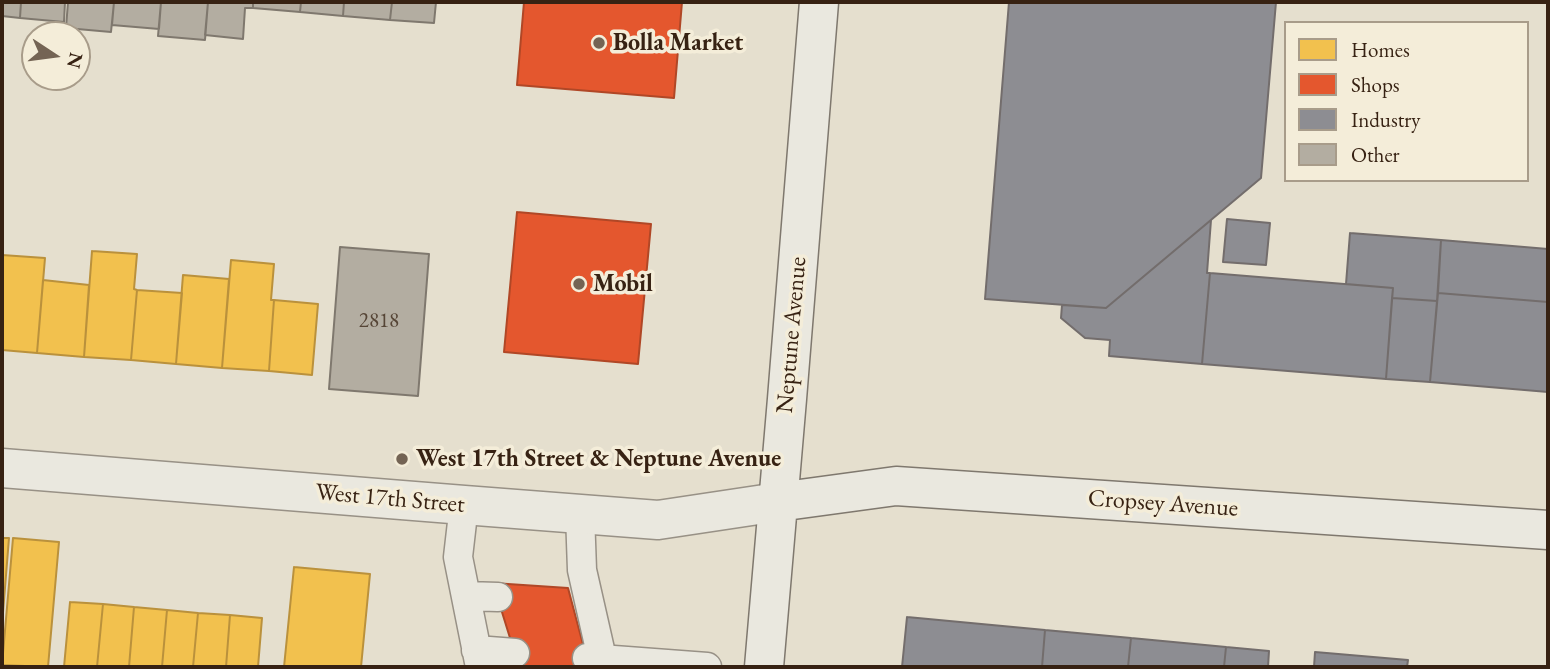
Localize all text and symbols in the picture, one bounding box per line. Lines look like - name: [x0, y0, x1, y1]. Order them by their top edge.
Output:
- north arrow: [21, 21, 91, 91]
- legend: [1284, 21, 1529, 182]
- place label: Bolla Market: [613, 29, 743, 57]
- marker: Bolla Market: [591, 35, 607, 51]
- text: Homes: [1351, 36, 1410, 63]
- text: N: [61, 50, 89, 71]
- text: Shops: [1351, 71, 1400, 98]
- text: Industry: [1351, 106, 1421, 133]
- text: Other: [1351, 141, 1400, 168]
- street label: Neptune Avenue: [771, 256, 813, 414]
- place label: Mobil: [593, 270, 653, 298]
- marker: Mobil: [571, 276, 587, 292]
- house number: 2818: [359, 308, 399, 334]
- place label: West 17th Street & Neptune Avenue: [416, 445, 781, 473]
- marker: West 17th Street & Neptune Avenue: [394, 451, 410, 467]
- street label: West 17th Street: [314, 478, 466, 520]
- street label: Cropsey Avenue: [1087, 484, 1239, 524]

